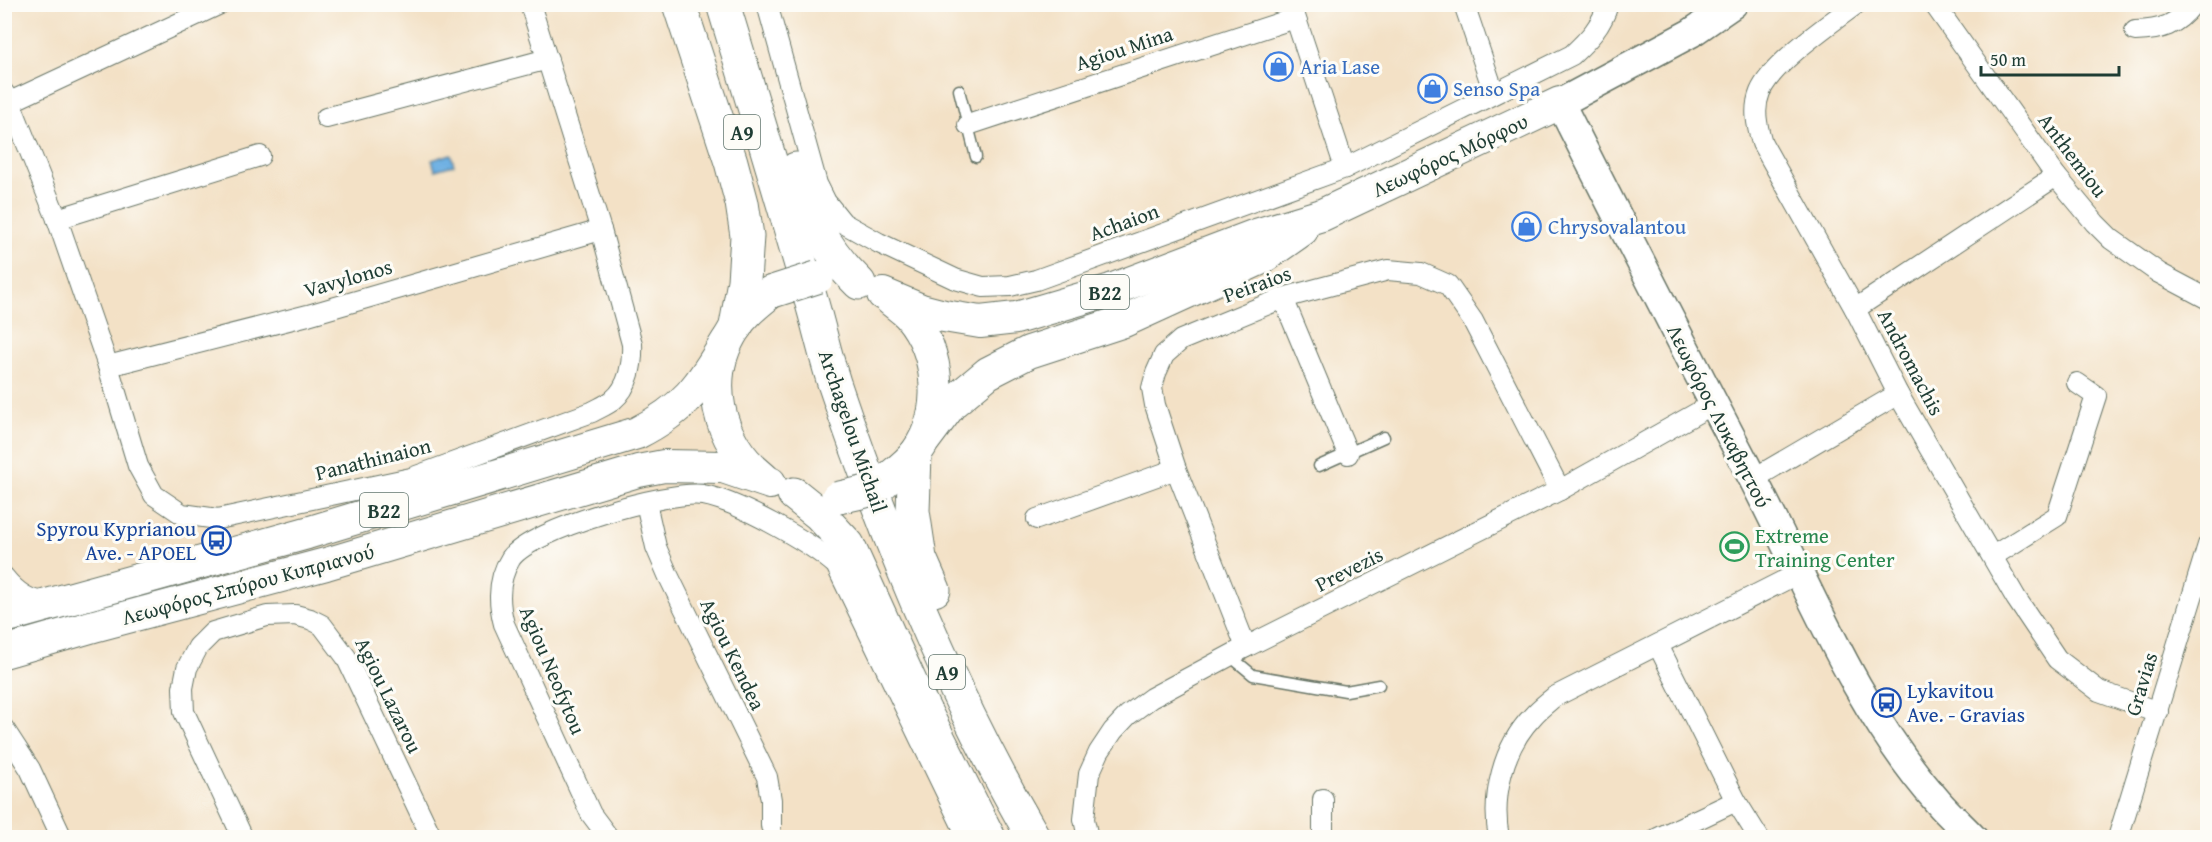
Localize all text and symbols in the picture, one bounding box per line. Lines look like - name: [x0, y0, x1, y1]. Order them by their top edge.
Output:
- street label: Agiou Mina: [1071, 18, 1177, 78]
- scale bar: [1981, 39, 2119, 77]
- text: 50 m: [1990, 46, 2026, 73]
- shop icon: Aria Lase: [1263, 50, 1295, 82]
- place label: Aria Lase: [1300, 51, 1380, 82]
- shop icon: Senso Spa: [1416, 72, 1448, 104]
- place label: Senso Spa: [1453, 73, 1540, 104]
- street label: Λεωφόρος Μόρφου: [1367, 105, 1533, 205]
- street label: Anthemiou: [2031, 106, 2115, 204]
- road number: A9: [724, 115, 760, 149]
- street label: Achaion: [1085, 195, 1163, 249]
- shop icon: Chrysovalantou: [1511, 210, 1543, 242]
- place label: Chrysovalantou: [1548, 211, 1687, 242]
- street label: Vavylonos: [300, 251, 396, 305]
- street label: Peiraios: [1219, 257, 1295, 311]
- road number: B22: [1081, 275, 1129, 309]
- street label: Andromachis: [1870, 303, 1952, 421]
- street label: Λεωφόρος Λυκαβηττού: [1659, 319, 1779, 513]
- street label: Archagelou Michail: [811, 345, 895, 517]
- street label: Panathinaion: [312, 430, 434, 488]
- road number: B22: [360, 493, 408, 527]
- place label: Spyrou Kyprianou Ave. - APOEL: [36, 513, 197, 568]
- place label: Extreme Training Center: [1755, 520, 1895, 575]
- bus stop icon: Spyrou Kyprianou Ave. - APOEL: [201, 524, 233, 556]
- sports icon: Extreme Training Center: [1718, 531, 1750, 563]
- street label: Λεωφόρος Σπύρου Κυπριανού: [118, 535, 378, 633]
- street label: Prevezis: [1310, 539, 1388, 599]
- street label: Agiou Kendea: [693, 593, 773, 715]
- street label: Agiou Neofytou: [512, 601, 594, 740]
- street label: Agiou Lazarou: [348, 632, 431, 759]
- street label: Gravias: [2117, 648, 2165, 720]
- road number: A9: [929, 655, 965, 689]
- place label: Lykavitou Ave. - Gravias: [1907, 675, 2025, 730]
- bus stop icon: Lykavitou Ave. - Gravias: [1870, 686, 1902, 718]

